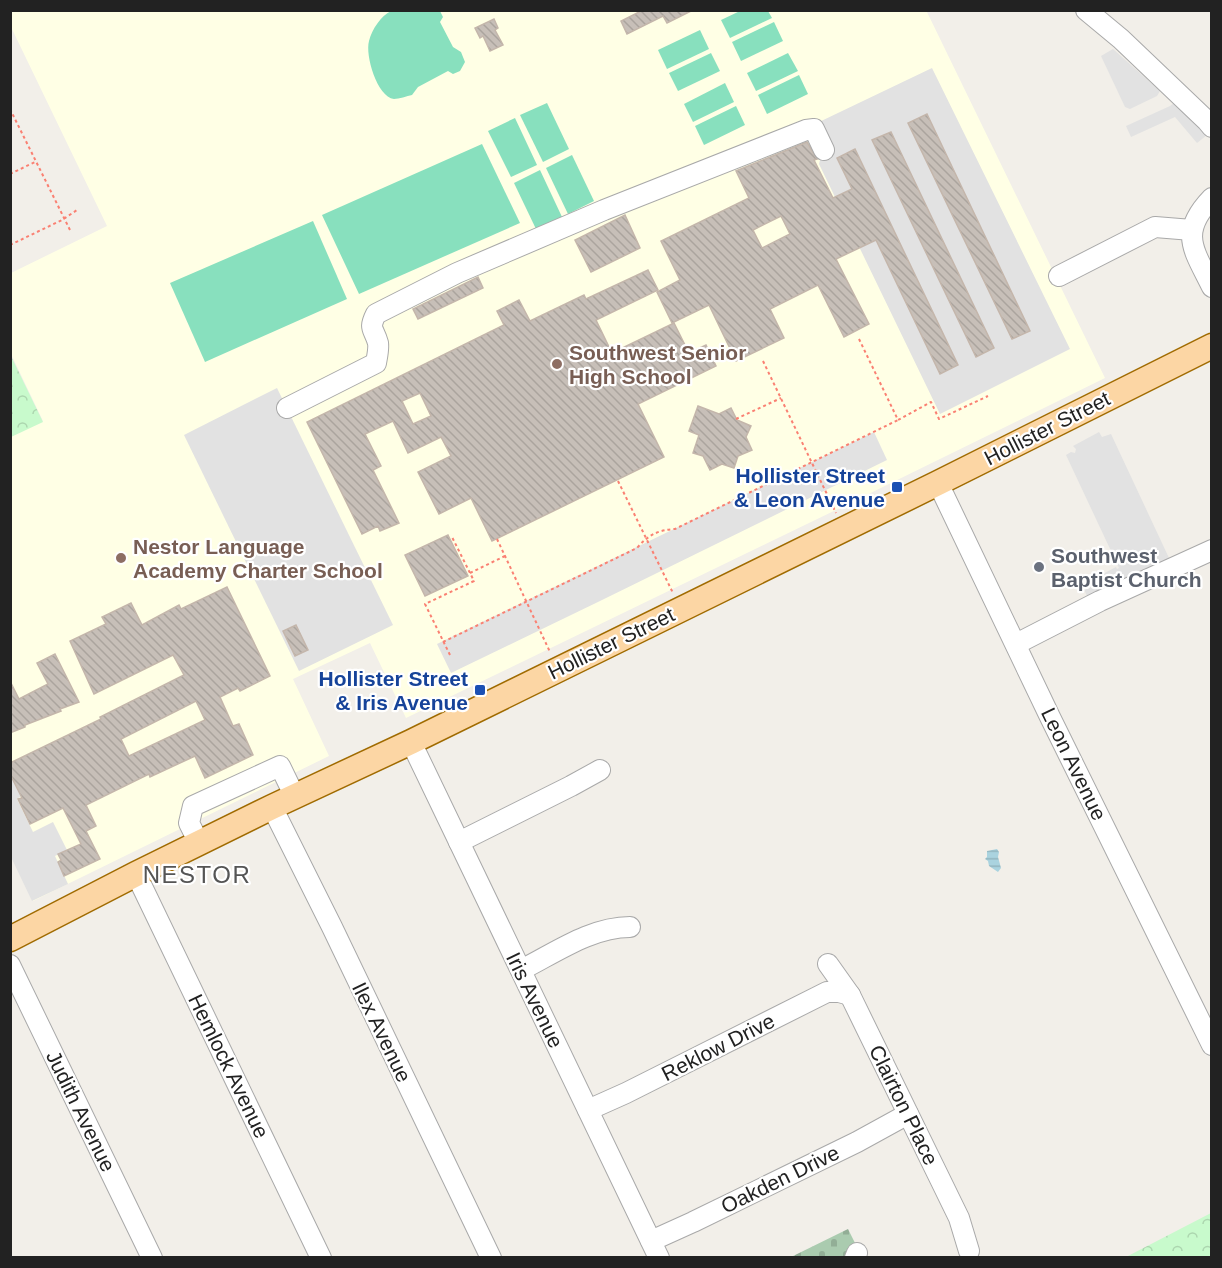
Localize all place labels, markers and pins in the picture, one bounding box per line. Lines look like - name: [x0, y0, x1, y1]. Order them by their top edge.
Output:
- place label: Southwest Senior High School: [569, 341, 746, 388]
- marker: Southwest Senior High School: [550, 357, 564, 371]
- place label: Hollister Street & Leon Avenue: [734, 464, 885, 511]
- marker: Hollister Street & Leon Avenue: [890, 480, 904, 494]
- place label: Nestor Language Academy Charter School: [133, 535, 383, 582]
- place label: Southwest Baptist Church: [1051, 544, 1202, 591]
- marker: Nestor Language Academy Charter School: [114, 551, 128, 565]
- marker: Southwest Baptist Church: [1032, 560, 1046, 574]
- place label: Hollister Street & Iris Avenue: [319, 667, 468, 714]
- marker: Hollister Street & Iris Avenue: [473, 683, 487, 697]

